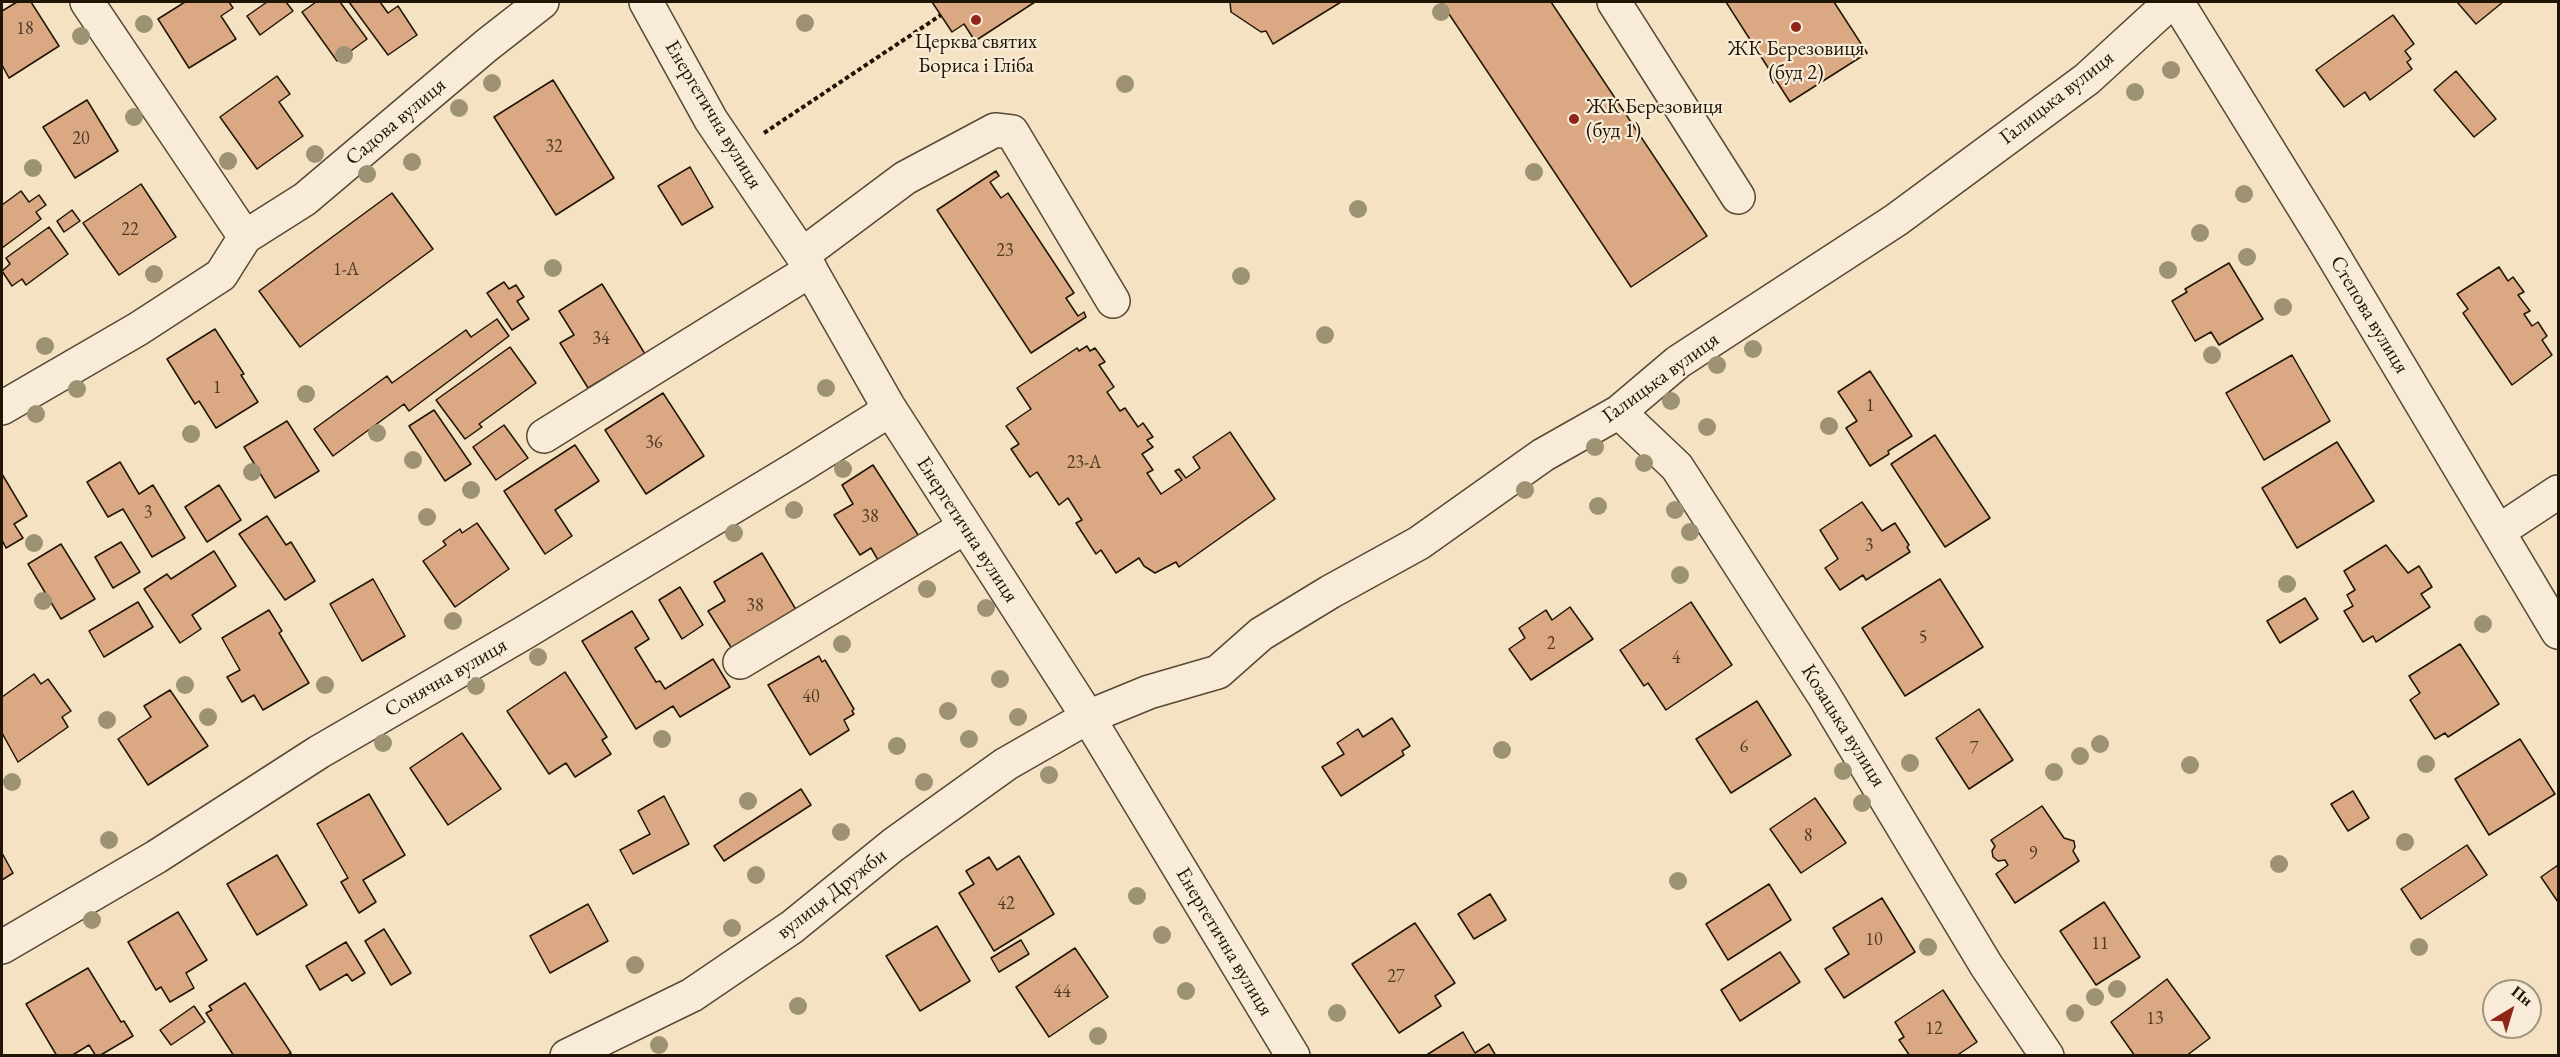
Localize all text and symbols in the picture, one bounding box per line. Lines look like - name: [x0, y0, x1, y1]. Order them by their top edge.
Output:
- marker: Церква святих Бориса і Гліба: [969, 13, 983, 27]
- house number: 18: [16, 18, 34, 40]
- marker: ЖК Березовиця (буд 2): [1789, 20, 1803, 34]
- place label: Церква святих Бориса і Гліба: [915, 29, 1037, 79]
- street label: Енергетична вулиця: [659, 36, 767, 194]
- place label: ЖК Березовиця (буд 2): [1728, 36, 1864, 86]
- street label: Галицька вулиця: [1995, 46, 2119, 150]
- street label: Садова вулиця: [341, 73, 451, 171]
- place label: ЖК Березовиця (буд 1): [1586, 94, 1723, 144]
- marker: ЖК Березовиця (буд 1): [1567, 112, 1581, 126]
- house number: 20: [72, 128, 90, 150]
- house number: 32: [545, 136, 563, 158]
- house number: 22: [121, 219, 139, 241]
- house number: 23: [996, 240, 1014, 262]
- street label: Степова вулиця: [2324, 252, 2414, 378]
- house number: 1-А: [333, 259, 359, 281]
- street label: Галицька вулиця: [1598, 327, 1724, 429]
- house number: 34: [592, 328, 610, 350]
- house number: 1: [213, 377, 221, 399]
- house number: 1: [1866, 395, 1874, 417]
- house number: 36: [645, 432, 663, 454]
- street label: Енергетична вулиця: [910, 452, 1024, 608]
- house number: 23-А: [1067, 452, 1101, 474]
- house number: 3: [144, 502, 152, 524]
- house number: 38: [861, 506, 879, 528]
- house number: 3: [1865, 535, 1873, 557]
- house number: 38: [746, 595, 764, 617]
- house number: 5: [1919, 627, 1927, 649]
- street label: Сонячна вулиця: [380, 633, 512, 723]
- house number: 2: [1547, 633, 1555, 655]
- house number: 4: [1672, 647, 1680, 669]
- street label: Козацька вулиця: [1795, 660, 1891, 792]
- house number: 40: [802, 686, 820, 708]
- house number: 6: [1740, 736, 1748, 758]
- house number: 7: [1970, 738, 1978, 760]
- house number: 8: [1804, 825, 1812, 847]
- street label: вулиця Дружби: [772, 843, 892, 945]
- house number: 9: [2029, 843, 2037, 865]
- street label: Енергетична вулиця: [1170, 863, 1278, 1021]
- house number: 42: [997, 893, 1015, 915]
- house number: 10: [1865, 929, 1883, 951]
- house number: 11: [2091, 933, 2109, 955]
- house number: 27: [1387, 966, 1405, 988]
- north arrow: [2482, 979, 2542, 1039]
- house number: 44: [1053, 981, 1071, 1003]
- text: Пн: [2507, 981, 2537, 1011]
- house number: 13: [2146, 1008, 2164, 1030]
- house number: 12: [1925, 1018, 1943, 1040]

